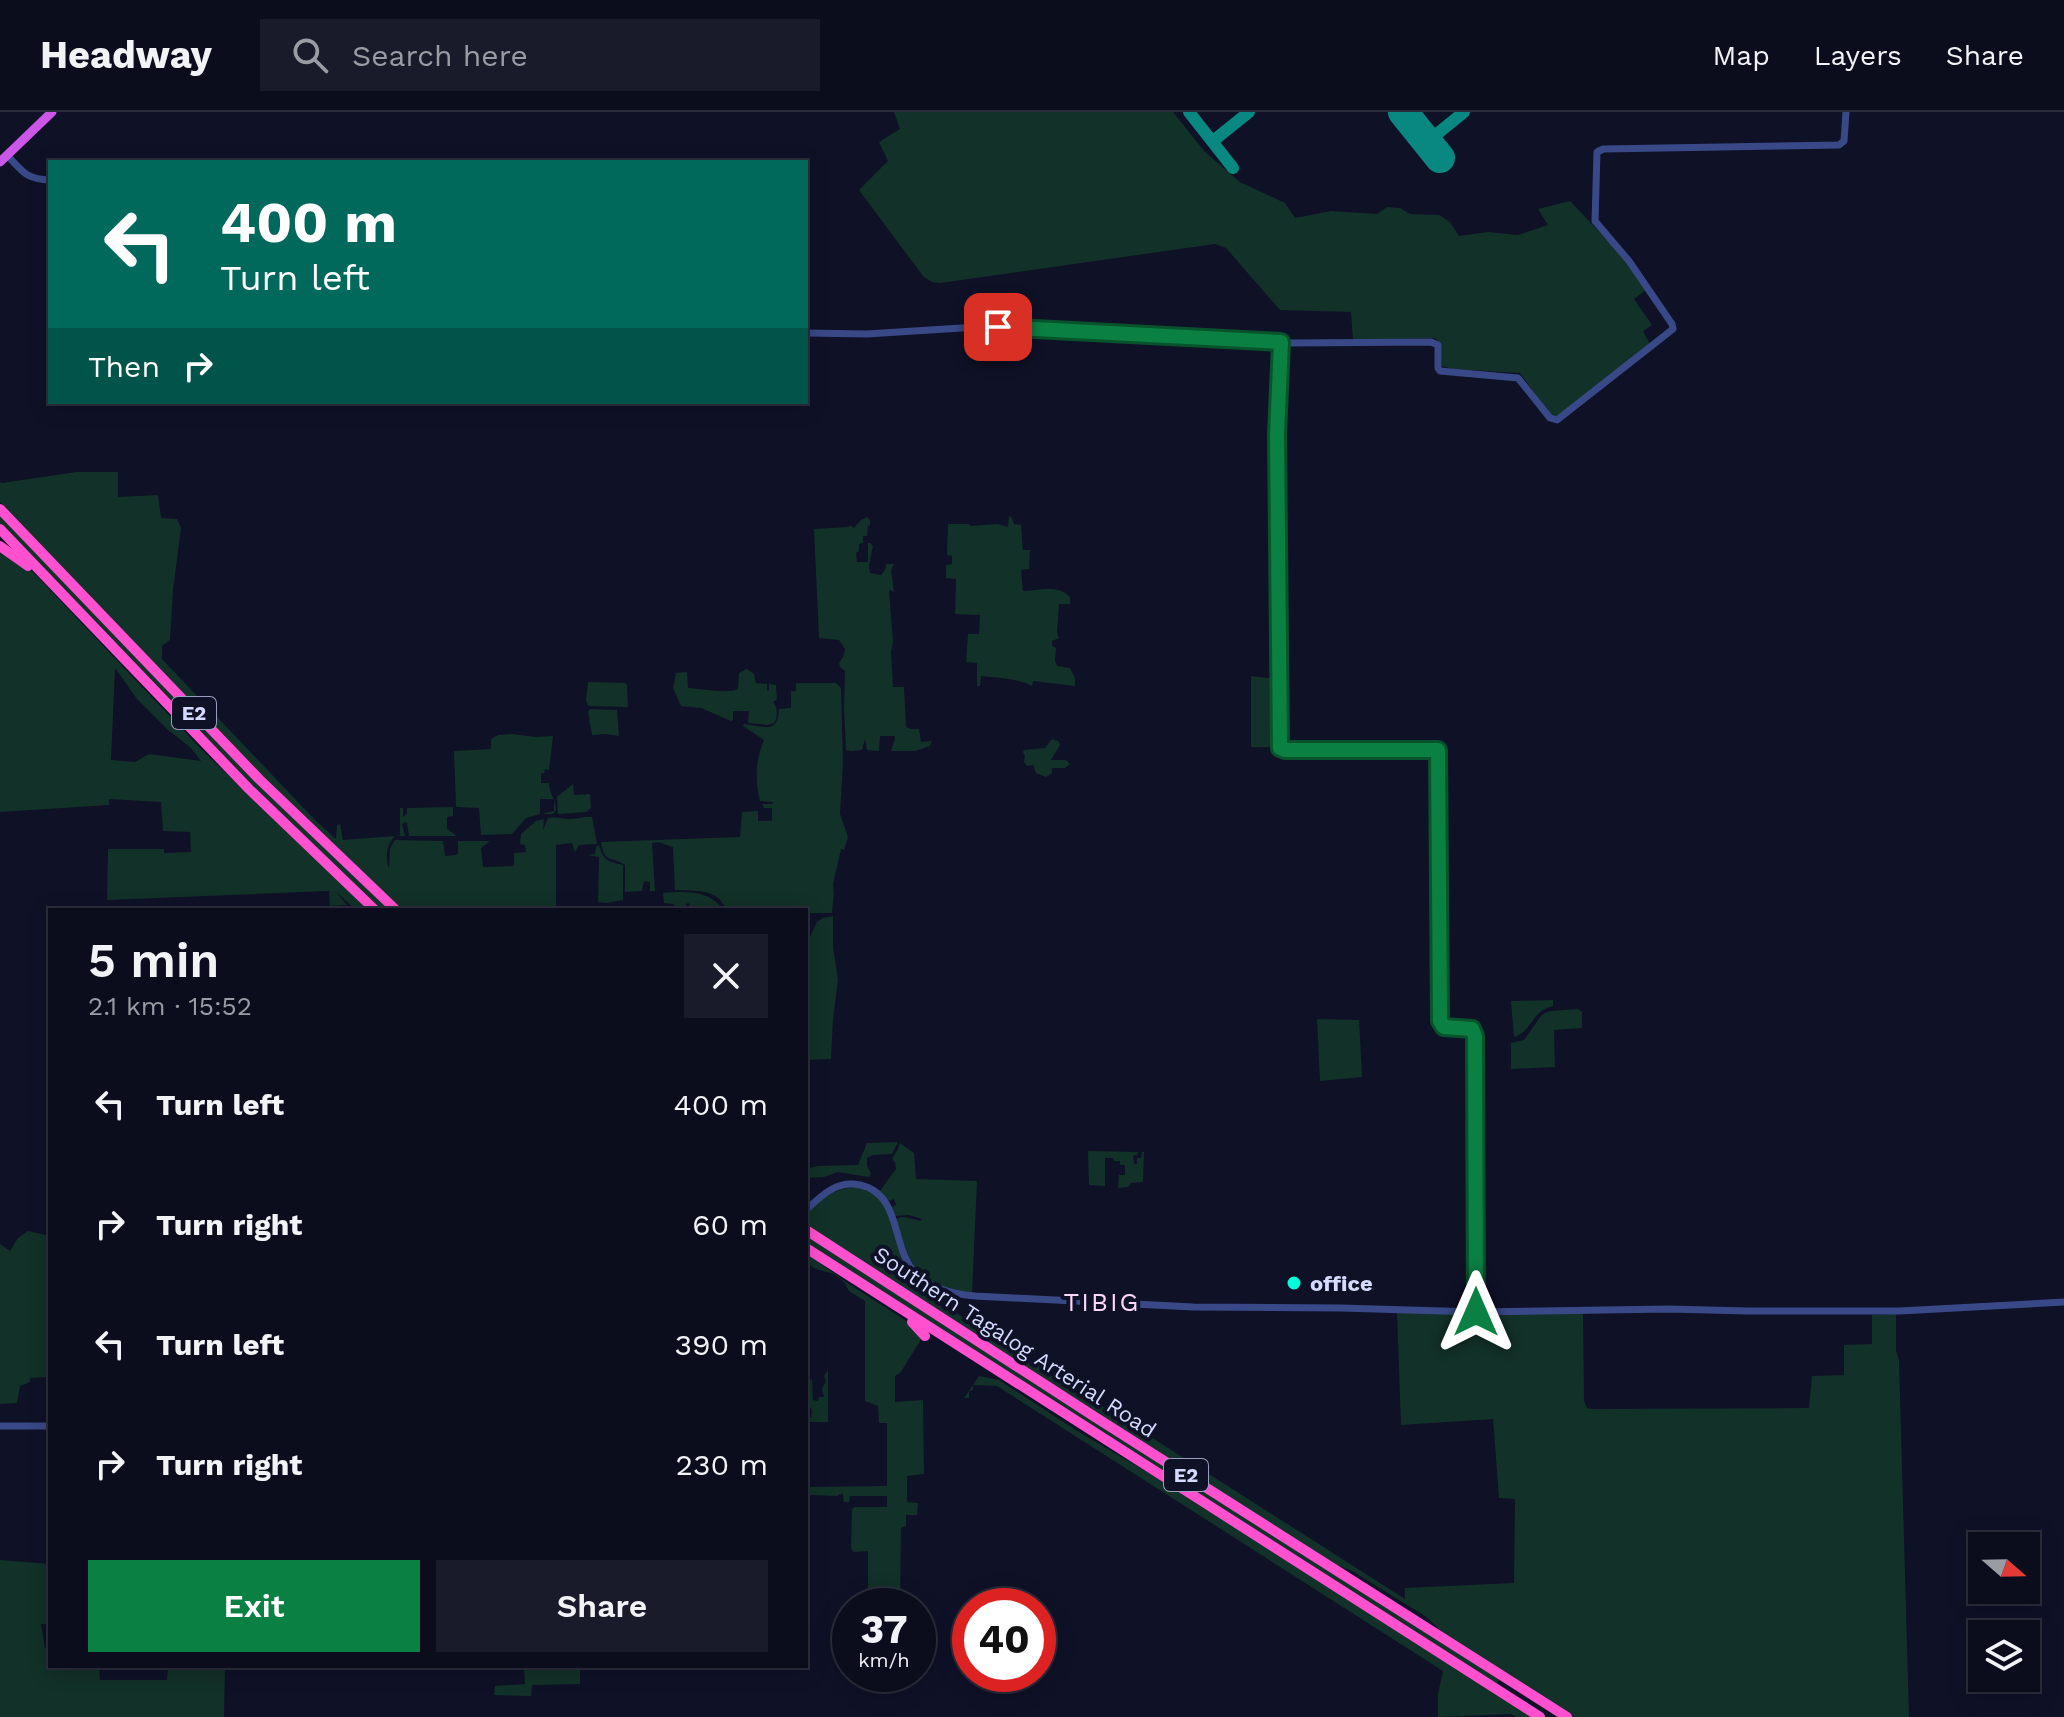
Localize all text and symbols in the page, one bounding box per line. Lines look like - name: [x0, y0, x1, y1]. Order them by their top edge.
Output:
- search box: [260, 19, 820, 91]
- text: Headway: [40, 33, 212, 77]
- icon: search: [288, 33, 332, 77]
- text: Search here: [352, 38, 528, 73]
- text: Map: [1713, 39, 1770, 72]
- text: Layers: [1814, 39, 1902, 72]
- text: Share: [1946, 39, 2024, 72]
- text: 400 m: [220, 190, 397, 256]
- icon: left: [88, 192, 192, 296]
- text: Turn left: [220, 257, 370, 299]
- pin: [964, 293, 1032, 361]
- icon: arrive: [976, 305, 1020, 349]
- icon: right: [176, 344, 220, 388]
- text: Then: [88, 349, 160, 384]
- road number: E2: [172, 697, 216, 729]
- text: 5 min: [88, 932, 219, 989]
- button: close: [684, 934, 768, 1018]
- text: 2.1 km · 15:52: [88, 991, 252, 1021]
- icon: left: [88, 1082, 132, 1126]
- text: Turn left: [156, 1087, 284, 1122]
- text: 400 m: [674, 1087, 768, 1122]
- icon: right: [88, 1202, 132, 1246]
- text: Turn right: [156, 1207, 302, 1242]
- text: 60 m: [692, 1207, 768, 1242]
- street label: Southern Tagalog Arterial Road: [869, 1241, 1161, 1443]
- position arrow: [1434, 1270, 1518, 1354]
- place label: office: [1310, 1271, 1373, 1296]
- marker: office: [1285, 1274, 1303, 1292]
- district label: TIBIG: [1064, 1287, 1140, 1317]
- icon: left: [88, 1322, 132, 1366]
- text: Turn left: [156, 1327, 284, 1362]
- text: 390 m: [675, 1327, 768, 1362]
- icon: right: [88, 1442, 132, 1486]
- text: Turn right: [156, 1447, 302, 1482]
- text: 230 m: [676, 1447, 768, 1482]
- road number: E2: [1164, 1459, 1208, 1491]
- north arrow: [1968, 1532, 2040, 1604]
- map controls: [1968, 1532, 2040, 1692]
- button: Exit: [88, 1560, 420, 1652]
- button: Share: [436, 1560, 768, 1652]
- speed limit sign: 40: [952, 1588, 1056, 1692]
- text: 37: [861, 1606, 907, 1653]
- button: layers: [1968, 1620, 2040, 1692]
- text: km/h: [858, 1648, 910, 1672]

